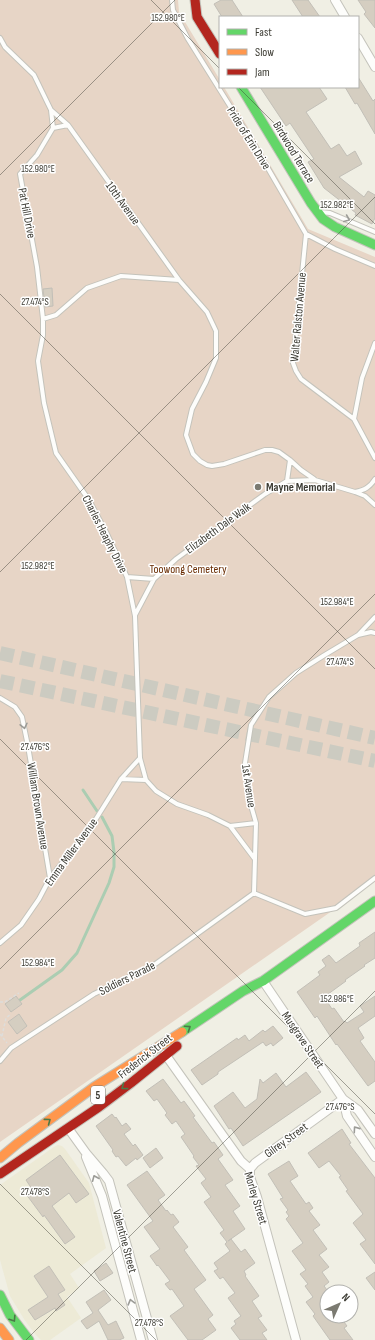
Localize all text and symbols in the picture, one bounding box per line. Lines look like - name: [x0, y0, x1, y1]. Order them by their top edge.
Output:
- text: 152.980°E: [151, 12, 185, 24]
- legend: [219, 16, 359, 88]
- text: Fast: [255, 25, 272, 40]
- text: Slow: [255, 45, 274, 60]
- text: Jam: [254, 65, 270, 80]
- street label: Pride of Erin Drive: [223, 104, 274, 173]
- street label: Birdwood Terrace: [269, 119, 318, 186]
- text: 152.980°E: [21, 163, 55, 175]
- street label: 10th Avenue: [102, 179, 143, 228]
- street label: Pat Hill Drive: [14, 187, 39, 240]
- text: 152.982°E: [320, 199, 354, 211]
- one-way arrow: [343, 215, 350, 223]
- street label: Walter Ralston Avenue: [287, 272, 310, 362]
- text: 27.474°S: [21, 296, 49, 308]
- place label: Mayne Memorial: [266, 480, 335, 495]
- marker: Mayne Memorial: [253, 482, 263, 492]
- street label: Charles Heaphy Drive: [78, 493, 131, 576]
- street label: Elizabeth Dale Walk: [183, 499, 254, 557]
- text: 152.982°E: [21, 560, 55, 572]
- park label: Toowong Cemetery: [149, 562, 227, 577]
- text: 152.984°E: [320, 596, 354, 608]
- text: 27.474°S: [326, 656, 354, 668]
- one-way arrow: [20, 723, 28, 729]
- text: 27.476°S: [21, 741, 49, 753]
- street label: William Brown Avenue: [23, 762, 52, 851]
- street label: 1st Avenue: [238, 764, 259, 809]
- street label: Emma Miller Avenue: [42, 815, 101, 889]
- text: 152.984°E: [21, 957, 55, 969]
- street label: Soldiers Parade: [97, 958, 158, 999]
- text: 152.986°E: [320, 993, 354, 1005]
- street label: Musgrave Street: [278, 1009, 327, 1072]
- one-way arrow: [184, 1026, 191, 1033]
- street label: Frederick Street: [115, 1030, 176, 1082]
- one-way arrow: [122, 1082, 129, 1089]
- road number: 5: [91, 1086, 105, 1104]
- text: 27.476°S: [326, 1101, 354, 1113]
- one-way arrow: [44, 1119, 51, 1126]
- street label: Gilrey Street: [262, 1119, 311, 1161]
- one-way arrow: [353, 1126, 361, 1133]
- street label: Morley Street: [240, 1170, 271, 1227]
- one-way arrow: [91, 1174, 99, 1181]
- text: 27.478°S: [21, 1186, 49, 1198]
- street label: Valentine Street: [109, 1208, 140, 1275]
- north arrow: [319, 1284, 359, 1324]
- text: N: [339, 1291, 352, 1304]
- one-way arrow: [127, 1299, 136, 1306]
- one-way arrow: [8, 1314, 15, 1321]
- text: 27.478°S: [135, 1317, 163, 1329]

